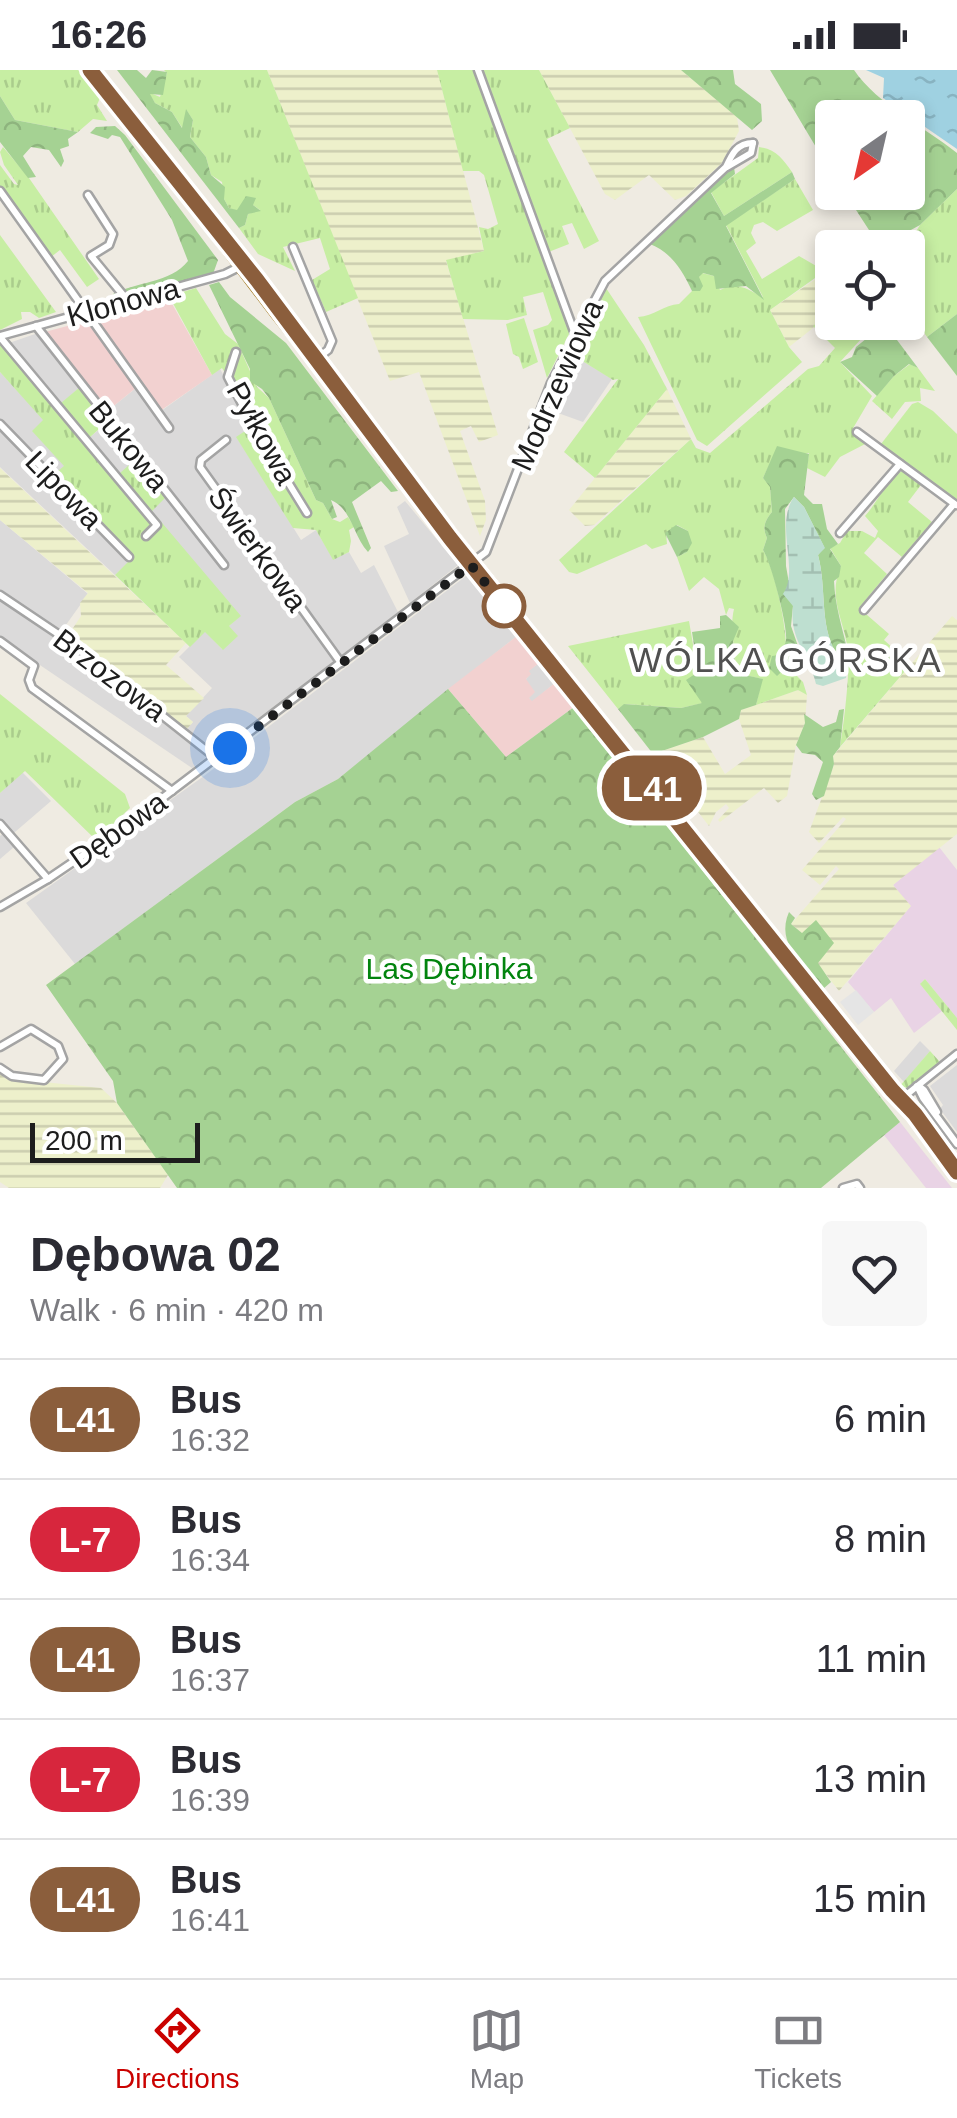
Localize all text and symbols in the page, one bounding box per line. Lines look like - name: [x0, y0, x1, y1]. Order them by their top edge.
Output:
- text: 16:26: [50, 14, 147, 56]
- north arrow: [815, 100, 925, 210]
- map controls: [815, 100, 925, 340]
- button: locate: [815, 230, 925, 340]
- street label: Klonowa: [63, 271, 183, 333]
- street label: Modrzewiowa: [505, 294, 609, 475]
- street label: Pyłkowa: [220, 376, 304, 490]
- street label: Bukowa: [83, 394, 176, 498]
- street label: Lipowa: [19, 444, 109, 536]
- street label: Świerkowa: [202, 481, 314, 618]
- unlabelled marker: [483, 585, 525, 627]
- street label: Brzozowa: [47, 622, 173, 728]
- district label: WÓLKA GÓRSKA: [629, 640, 943, 679]
- your location: [205, 723, 255, 773]
- line badge: L41: [594, 756, 710, 820]
- text: L41: [622, 769, 682, 808]
- street label: Dębowa: [63, 785, 173, 875]
- park label: Las Dębinka: [366, 952, 533, 985]
- scale bar: [30, 1118, 200, 1162]
- text: 200 m: [45, 1125, 123, 1156]
- button: heart: [822, 1221, 927, 1326]
- text: Dębowa 02: [30, 1228, 281, 1281]
- text: Walk · 6 min · 420 m: [30, 1292, 324, 1328]
- text: Bus: [170, 1379, 242, 1421]
- text: 6 min: [834, 1398, 927, 1440]
- text: L41: [55, 1400, 115, 1439]
- text: 16:32: [170, 1422, 250, 1458]
- text: Bus: [170, 1499, 242, 1541]
- text: 8 min: [834, 1518, 927, 1560]
- text: L-7: [59, 1520, 111, 1559]
- text: 16:34: [170, 1542, 250, 1578]
- text: Bus: [170, 1619, 242, 1661]
- text: 11 min: [816, 1638, 927, 1680]
- text: L41: [55, 1640, 115, 1679]
- text: 16:37: [170, 1662, 250, 1698]
- text: Bus: [170, 1739, 242, 1781]
- text: 13 min: [813, 1758, 927, 1800]
- text: L-7: [59, 1760, 111, 1799]
- text: 16:39: [170, 1782, 250, 1818]
- text: Bus: [170, 1859, 242, 1901]
- text: 15 min: [813, 1878, 927, 1920]
- text: L41: [55, 1880, 115, 1919]
- text: 16:41: [170, 1902, 250, 1938]
- tab: Directions: [115, 2003, 239, 2095]
- tab: Map: [469, 2003, 524, 2095]
- tab: Tickets: [754, 2003, 842, 2095]

